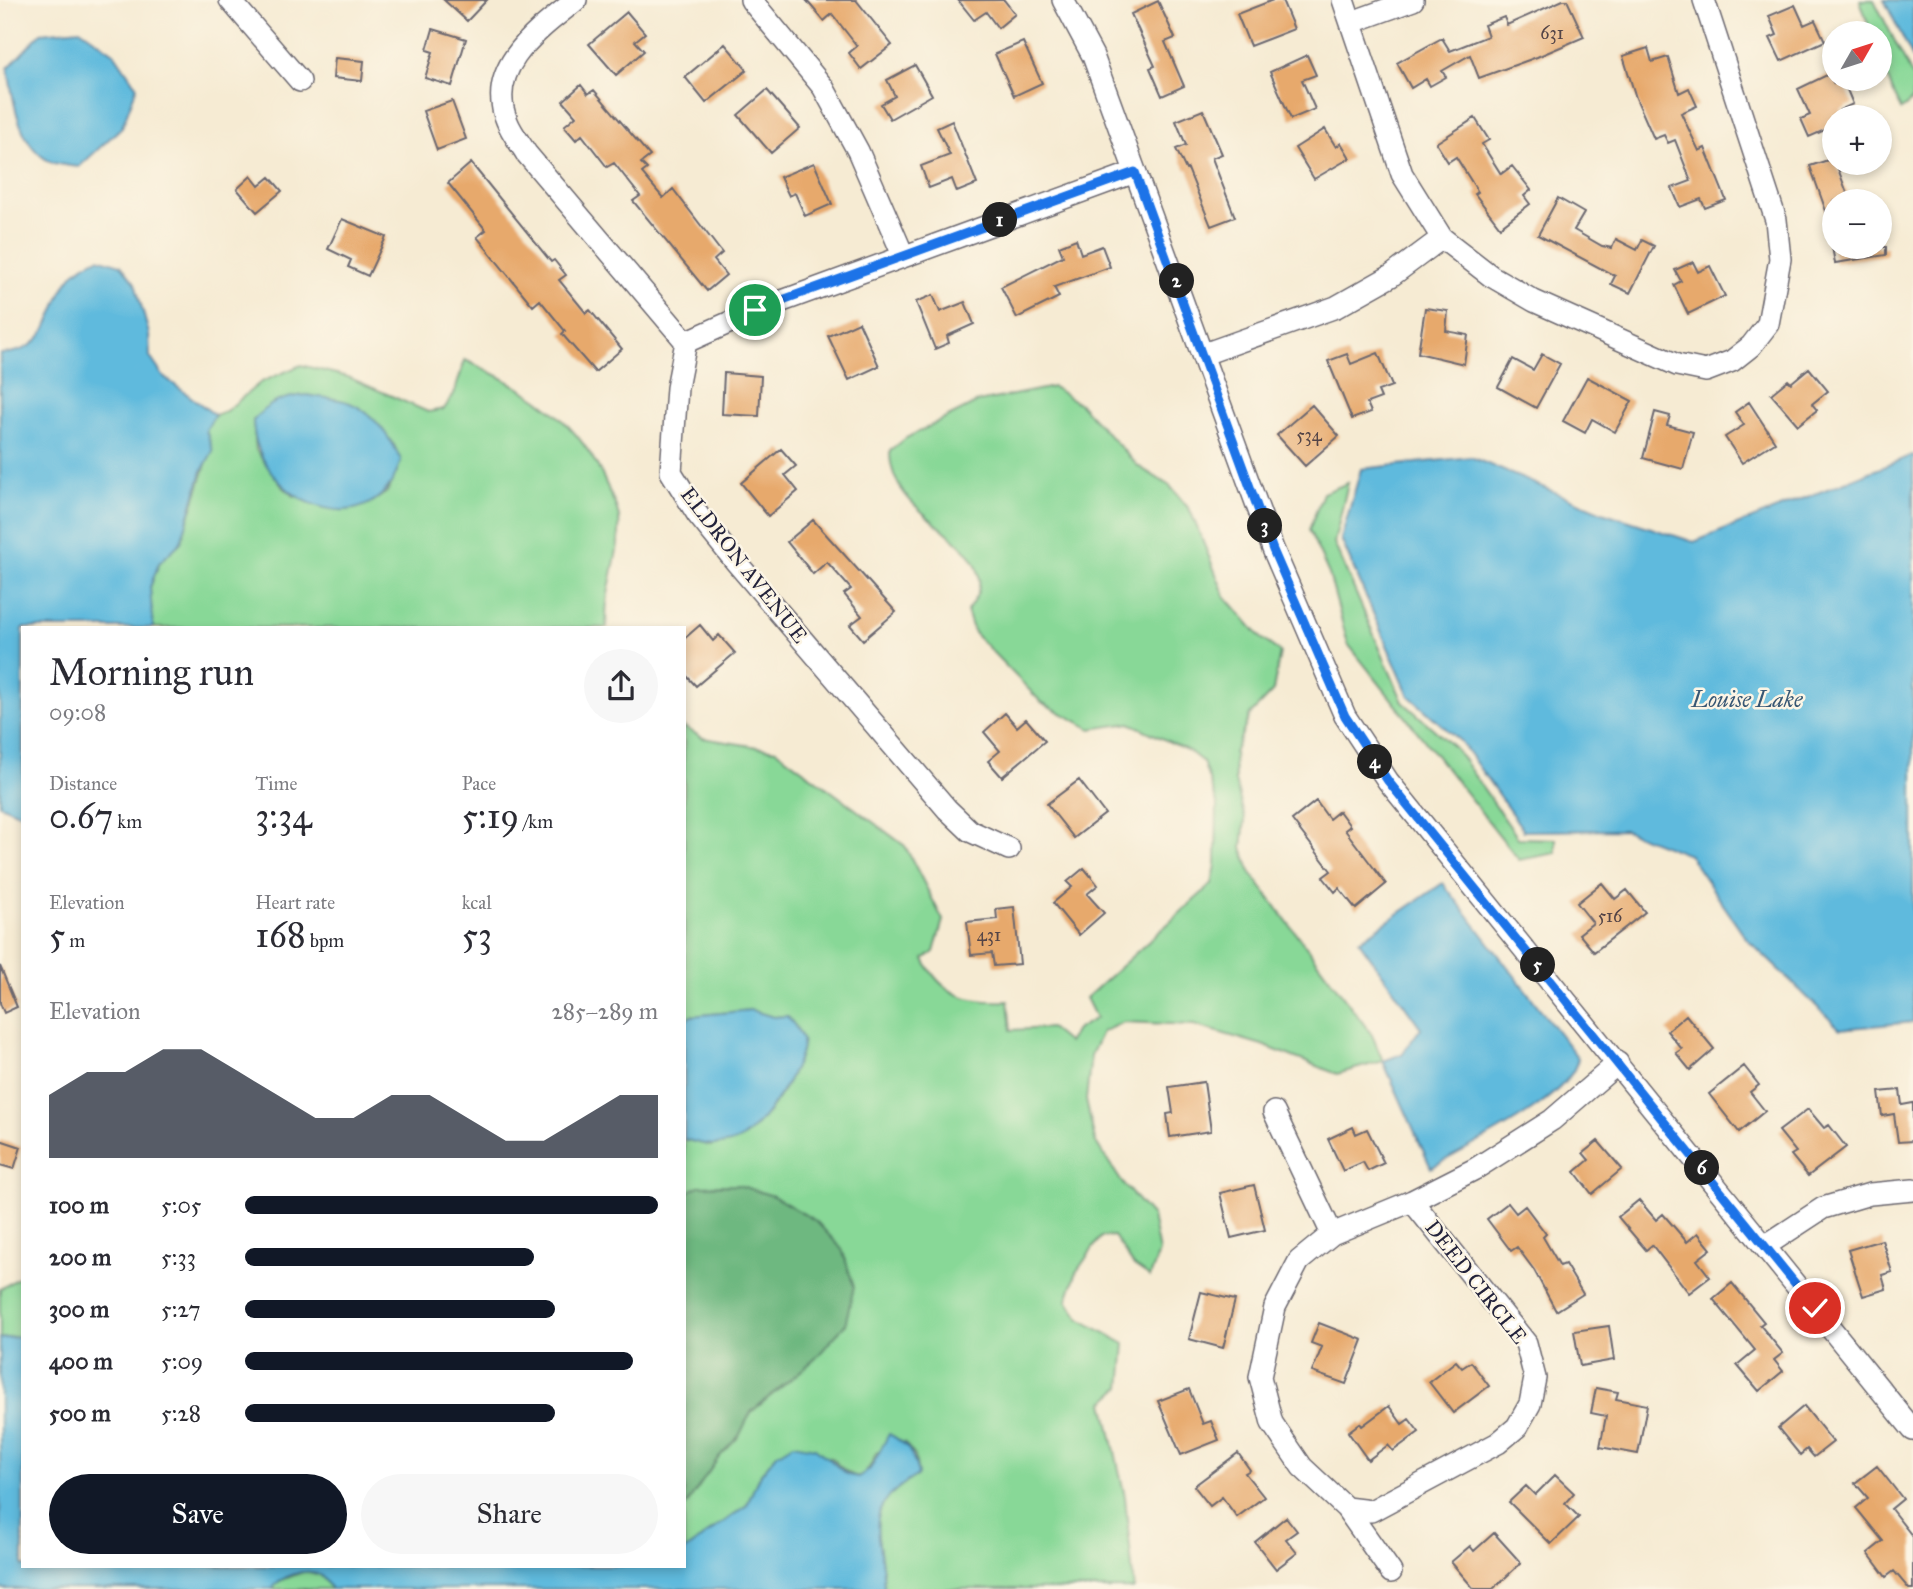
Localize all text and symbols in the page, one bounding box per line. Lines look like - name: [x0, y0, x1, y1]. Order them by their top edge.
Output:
- north arrow: [1822, 21, 1892, 91]
- map controls: [1822, 21, 1892, 259]
- house number: 631: [1540, 22, 1564, 44]
- button: +: [1822, 105, 1892, 175]
- button: −: [1822, 189, 1892, 259]
- pin: 1: [982, 202, 1018, 238]
- text: 1: [996, 208, 1003, 231]
- pin: 2: [1160, 264, 1194, 298]
- text: 2: [1172, 269, 1181, 292]
- pin: [725, 280, 785, 340]
- icon: arrive: [736, 291, 774, 329]
- house number: 534: [1296, 424, 1323, 446]
- street label: ELDRON AVENUE: [675, 482, 813, 648]
- pin: 3: [1248, 508, 1282, 544]
- text: 3: [1261, 514, 1268, 537]
- text: Morning run: [49, 649, 254, 695]
- button: share: [584, 649, 658, 723]
- water label: Louise Lake: [1691, 685, 1803, 713]
- text: 09:08: [49, 698, 106, 726]
- pin: 4: [1358, 744, 1392, 780]
- text: 4: [1369, 750, 1380, 773]
- text: Distance: [49, 772, 117, 795]
- text: Time: [255, 772, 297, 795]
- text: Pace: [462, 772, 496, 795]
- text: 0.67: [49, 795, 113, 838]
- text: 3:34: [255, 795, 312, 838]
- text: 5:19: [462, 795, 519, 838]
- text: km: [113, 810, 142, 833]
- text: /km: [519, 810, 553, 833]
- text: Elevation: [49, 891, 124, 914]
- text: Heart rate: [255, 891, 335, 914]
- text: kcal: [462, 891, 492, 914]
- house number: 516: [1598, 905, 1623, 927]
- text: 5: [49, 914, 65, 957]
- text: 168: [255, 914, 306, 957]
- text: 53: [462, 914, 492, 957]
- house number: 431: [977, 924, 1001, 946]
- text: m: [65, 929, 85, 952]
- text: bpm: [306, 929, 344, 952]
- pin: 5: [1520, 948, 1556, 982]
- text: 5: [1533, 953, 1542, 976]
- text: Elevation: [49, 997, 140, 1025]
- text: 285–289 m: [551, 997, 658, 1025]
- pin: 6: [1684, 1150, 1720, 1186]
- text: 6: [1697, 1156, 1706, 1179]
- text: 100 m: [49, 1191, 109, 1219]
- text: 5:05: [161, 1191, 202, 1219]
- street label: DEED CIRCLE: [1420, 1215, 1532, 1349]
- text: 200 m: [49, 1243, 111, 1271]
- text: 5:33: [161, 1243, 196, 1271]
- pin: [1785, 1278, 1845, 1338]
- icon: check: [1796, 1289, 1834, 1327]
- text: 300 m: [49, 1295, 109, 1323]
- text: 5:27: [161, 1295, 201, 1323]
- text: 400 m: [49, 1347, 113, 1375]
- text: 5:09: [161, 1347, 203, 1375]
- text: 500 m: [49, 1399, 111, 1427]
- text: 5:28: [161, 1399, 201, 1427]
- button: Save: [49, 1474, 347, 1554]
- button: Share: [361, 1474, 658, 1554]

